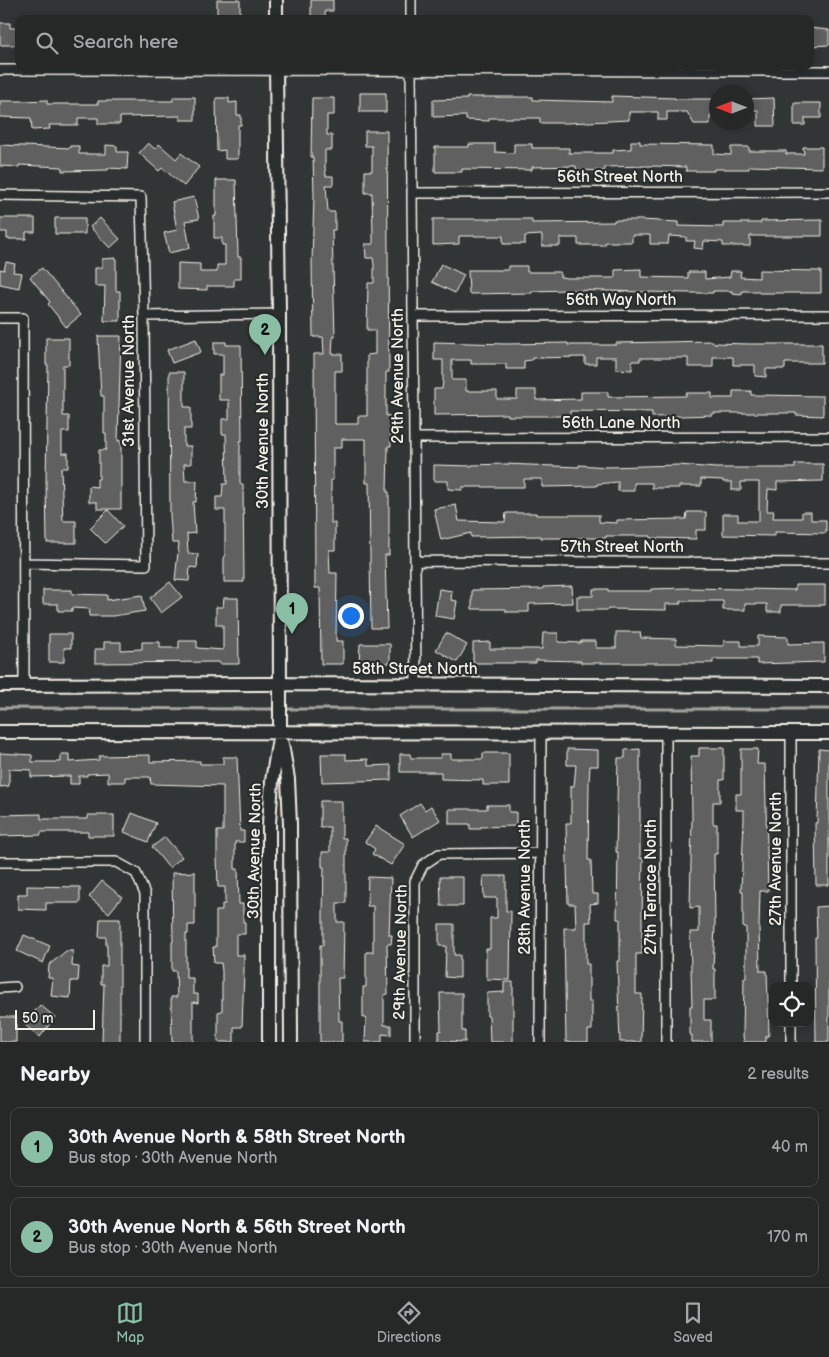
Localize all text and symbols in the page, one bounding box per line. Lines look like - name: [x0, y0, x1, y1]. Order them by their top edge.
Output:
- search box: [15, 15, 814, 70]
- icon: search: [33, 29, 61, 57]
- text: Search here: [73, 31, 178, 54]
- north arrow: [709, 85, 754, 130]
- street label: 56th Street North: [557, 168, 683, 187]
- street label: 56th Way North: [566, 291, 676, 310]
- street label: 29th Avenue North: [389, 308, 408, 444]
- pin: 2: [249, 314, 281, 355]
- street label: 31st Avenue North: [120, 315, 139, 447]
- street label: 30th Avenue North: [254, 373, 273, 509]
- street label: 56th Lane North: [562, 414, 680, 433]
- street label: 57th Street North: [560, 538, 684, 557]
- pin: 1: [276, 593, 308, 634]
- your location: [338, 603, 364, 629]
- street label: 58th Street North: [352, 660, 478, 679]
- street label: 30th Avenue North: [244, 783, 266, 919]
- street label: 27th Avenue North: [767, 792, 786, 926]
- street label: 28th Avenue North: [516, 819, 535, 955]
- street label: 27th Terrace North: [642, 819, 661, 955]
- street label: 29th Avenue North: [390, 884, 412, 1020]
- map controls: [769, 982, 814, 1027]
- button: locate: [769, 982, 814, 1027]
- scale bar: [15, 1007, 95, 1030]
- text: 50 m: [22, 1010, 54, 1027]
- text: Nearby: [20, 1062, 90, 1087]
- text: 2 results: [747, 1065, 809, 1084]
- text: 30th Avenue North & 58th Street North: [68, 1126, 405, 1149]
- text: 1: [34, 1138, 40, 1157]
- text: 40 m: [771, 1138, 808, 1157]
- text: Bus stop · 30th Avenue North: [68, 1149, 277, 1168]
- text: 30th Avenue North & 56th Street North: [68, 1216, 406, 1239]
- text: 2: [32, 1228, 42, 1247]
- text: 170 m: [767, 1228, 808, 1247]
- text: Bus stop · 30th Avenue North: [68, 1239, 277, 1258]
- tab: Map: [116, 1299, 144, 1346]
- tab: Directions: [377, 1299, 441, 1346]
- tab: Saved: [673, 1299, 713, 1346]

